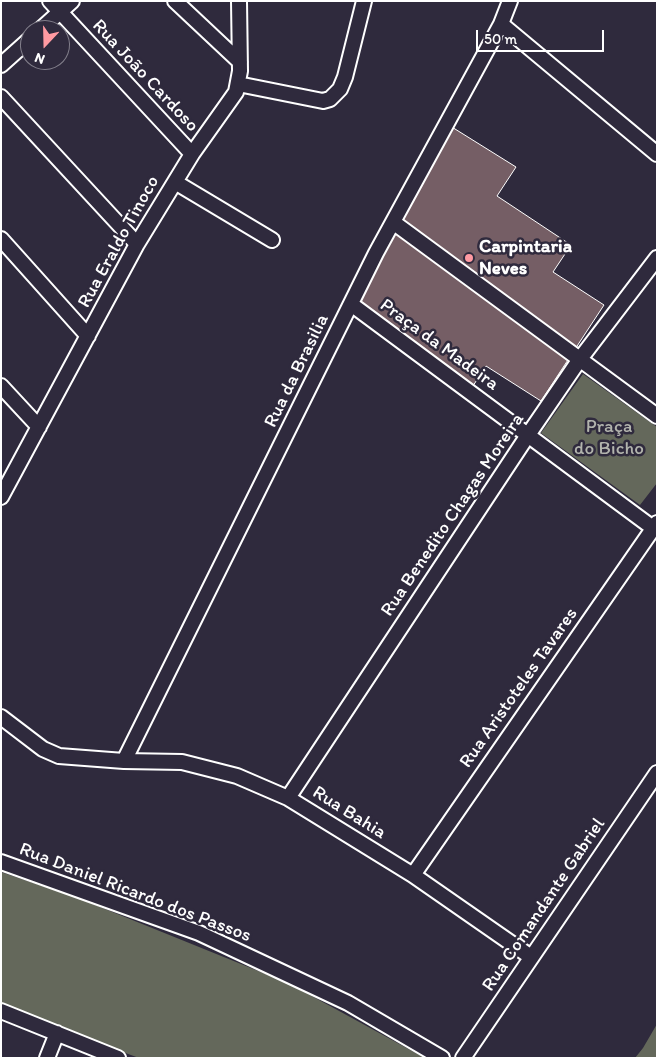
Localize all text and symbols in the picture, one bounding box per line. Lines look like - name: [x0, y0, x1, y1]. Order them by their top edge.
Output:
- street label: Rua João Cardoso: [87, 15, 203, 137]
- north arrow: [20, 20, 70, 70]
- scale bar: [478, 20, 606, 52]
- text: 50 m: [484, 30, 517, 48]
- text: N: [32, 49, 47, 68]
- street label: Rua Eraldo Tinoco: [73, 172, 165, 312]
- place label: Carpintaria Neves: [479, 236, 572, 280]
- marker: Carpintaria Neves: [463, 252, 475, 264]
- street label: Praça da Madeira: [375, 294, 503, 396]
- street label: Rua da Brasilia: [260, 311, 334, 431]
- street label: Rua Benedito Chagas Moreira: [376, 409, 530, 621]
- park label: Praça do Bicho: [574, 416, 644, 460]
- street label: Rua Aristoteles Tavares: [455, 603, 583, 773]
- street label: Rua Bahia: [308, 781, 390, 845]
- street label: Rua Comandante Gabriel: [478, 814, 610, 996]
- street label: Rua Daniel Ricardo dos Passos: [16, 838, 254, 948]

